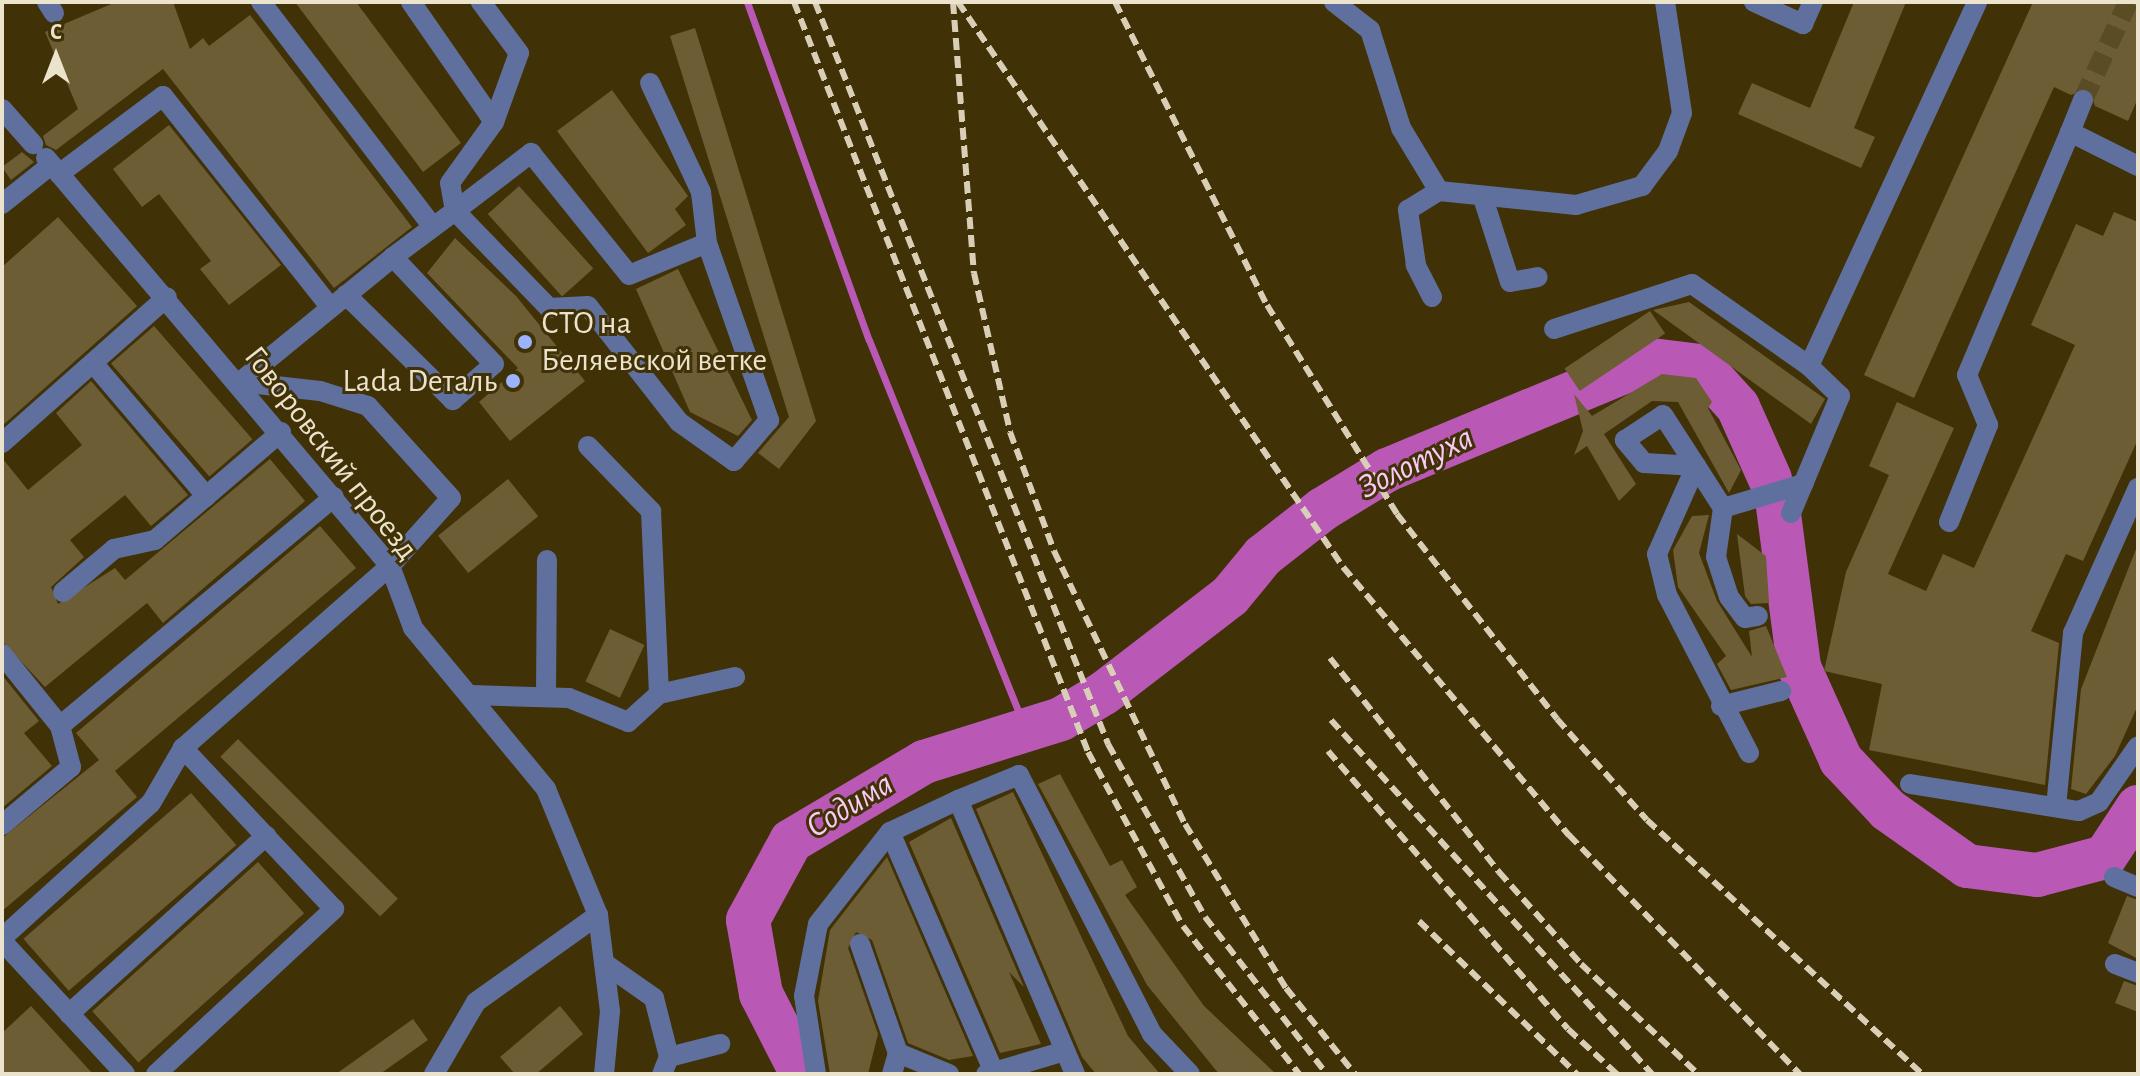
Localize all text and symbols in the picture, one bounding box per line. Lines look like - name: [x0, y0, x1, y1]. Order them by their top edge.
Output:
- north arrow: [16, 16, 96, 96]
- text: С: [50, 21, 62, 43]
- place label: СТО на Беляевской ветке: [541, 305, 767, 380]
- marker: СТО на Беляевской ветке: [516, 333, 534, 351]
- street label: Говоровский проезд: [236, 338, 426, 568]
- place label: Lada Dеталь: [343, 362, 497, 400]
- marker: Lada Dеталь: [504, 372, 522, 390]
- water label: Золотуха: [1352, 418, 1480, 508]
- water label: Содима: [799, 764, 901, 848]

